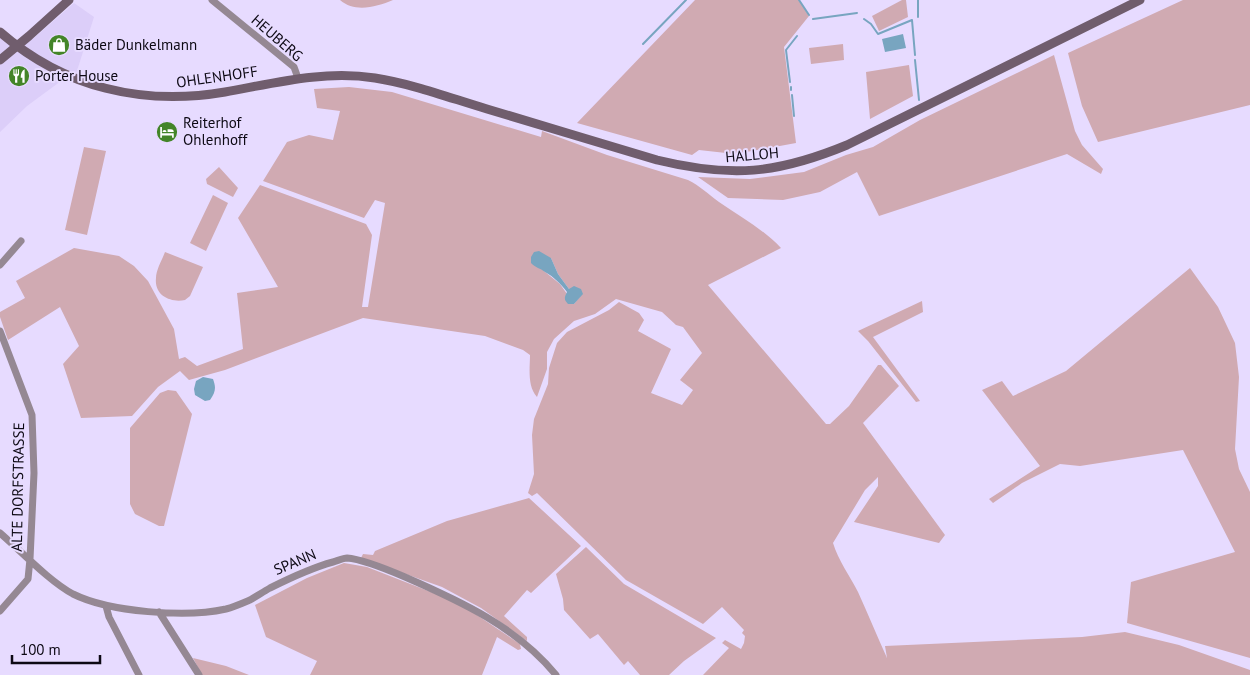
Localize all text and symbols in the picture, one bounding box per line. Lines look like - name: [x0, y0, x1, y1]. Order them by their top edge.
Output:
- street label: HEUBERG: [248, 10, 307, 65]
- shop icon: Bäder Dunkelmann: [47, 33, 71, 57]
- place label: Bäder Dunkelmann: [75, 35, 197, 54]
- street label: OHLENHOFF: [175, 61, 259, 92]
- restaurant icon: Porter House: [7, 64, 31, 88]
- place label: Porter House: [35, 66, 118, 85]
- place label: Reiterhof Ohlenhoff: [183, 113, 249, 149]
- hotel icon: Reiterhof Ohlenhoff: [155, 120, 179, 144]
- street label: HALLOH: [724, 143, 780, 166]
- street label: ALTE DORFSTRASSE: [7, 422, 28, 552]
- street label: SPANN: [271, 544, 319, 579]
- scale bar: [12, 632, 100, 664]
- text: 100 m: [20, 640, 61, 659]

